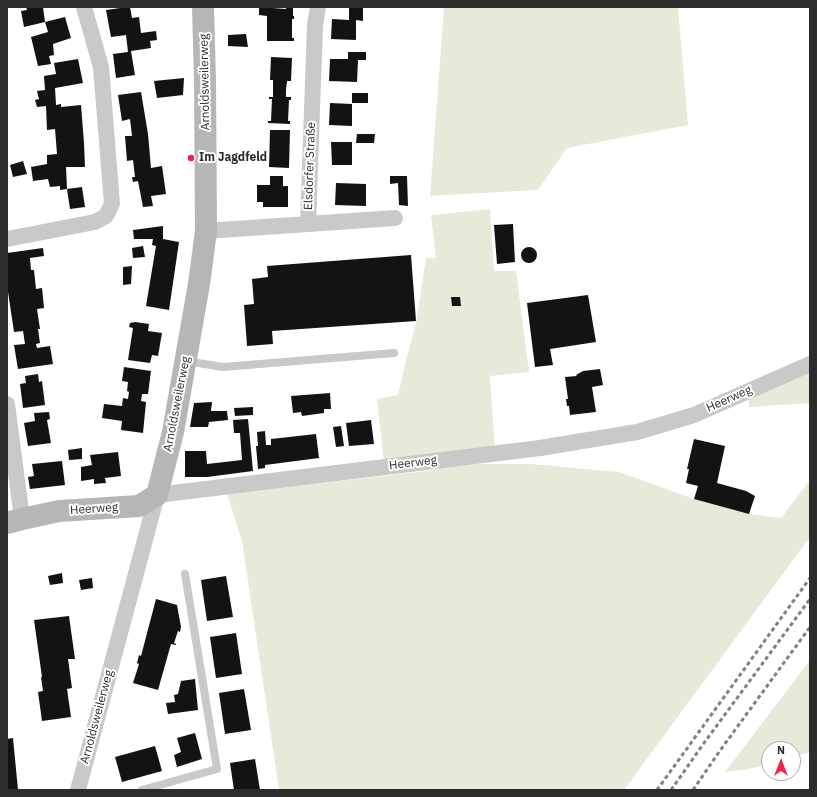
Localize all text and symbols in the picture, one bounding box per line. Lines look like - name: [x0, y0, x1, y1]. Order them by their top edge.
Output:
- street label: Arnoldsweilerweg: [197, 34, 213, 130]
- street label: Elsdorfer Straße: [301, 122, 319, 210]
- place label: Im Jagdfeld: [199, 151, 267, 165]
- marker: Im Jagdfeld: [186, 153, 196, 163]
- street label: Arnoldsweilerweg: [161, 355, 193, 453]
- street label: Heerweg: [704, 383, 754, 415]
- street label: Heerweg: [388, 453, 438, 473]
- street label: Heerweg: [69, 500, 119, 518]
- street label: Arnoldsweilerweg: [78, 668, 116, 766]
- north arrow: [761, 741, 801, 781]
- text: N: [777, 743, 785, 757]

